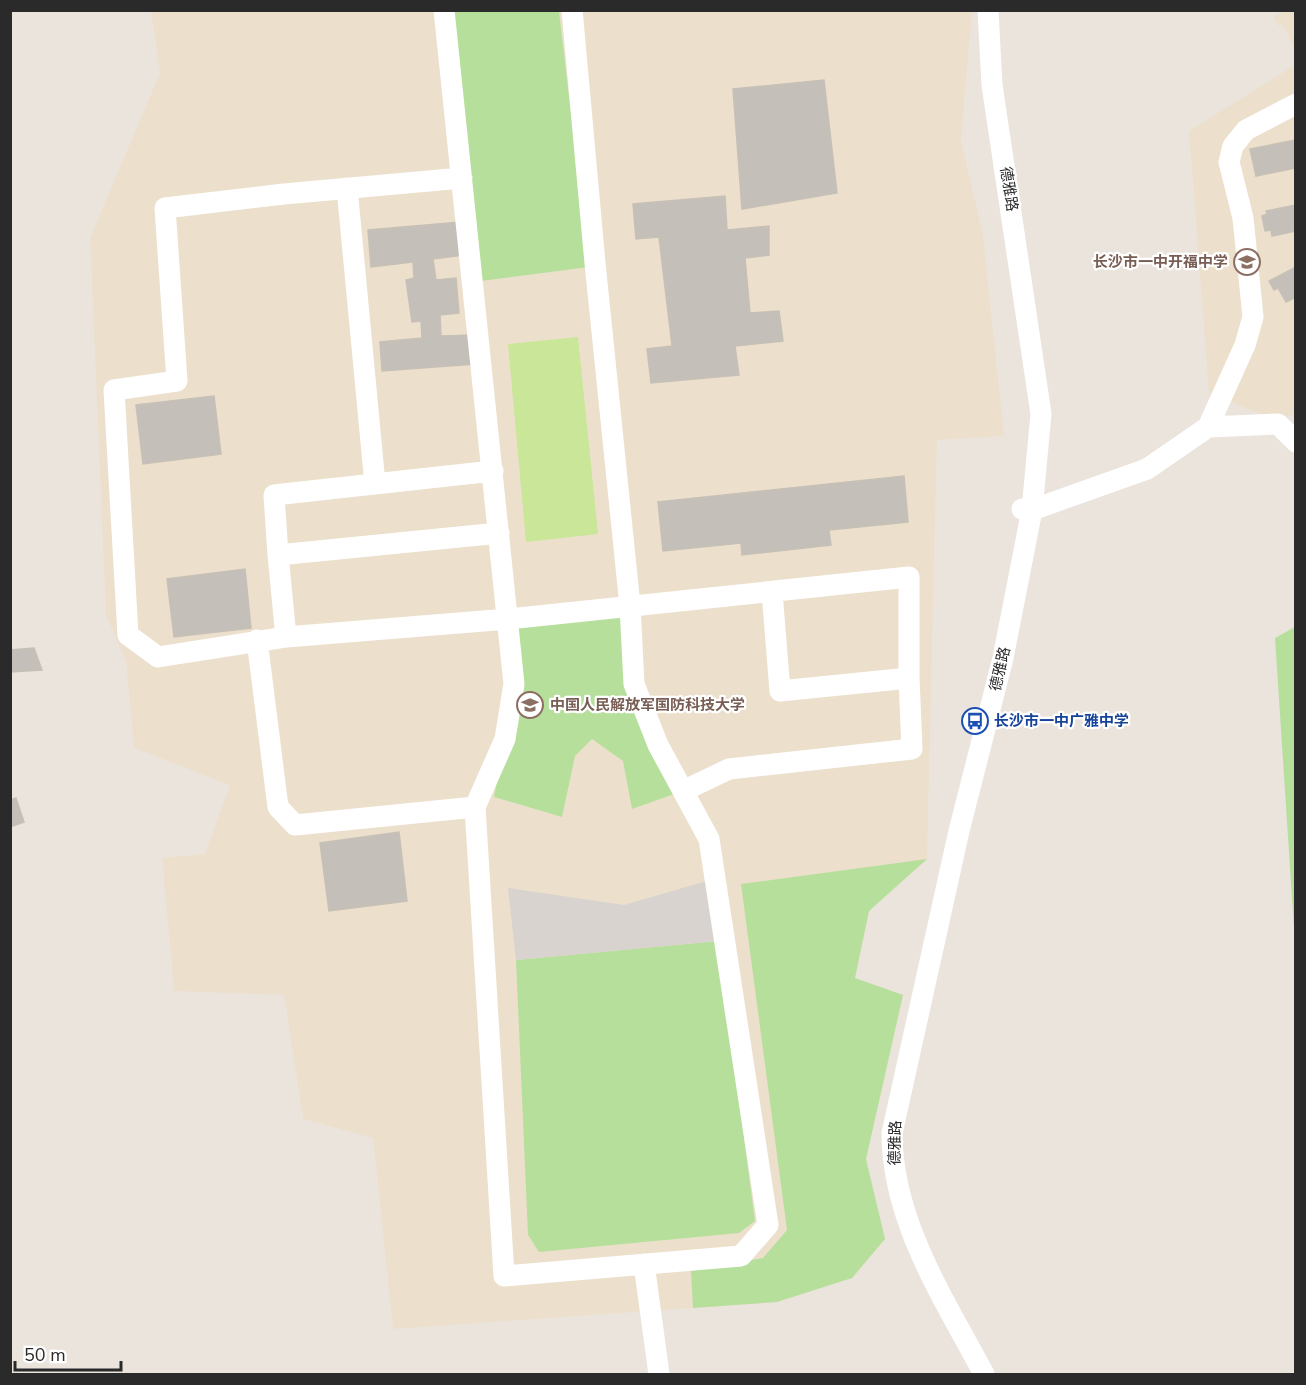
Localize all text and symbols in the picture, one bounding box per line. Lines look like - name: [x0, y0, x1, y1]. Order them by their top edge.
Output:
- street label: 德雅路: [996, 165, 1022, 213]
- school or university icon: 长沙市一中开福中学: [1232, 247, 1262, 277]
- place label: 长沙市一中开福中学: [1093, 252, 1228, 272]
- street label: 德雅路: [985, 645, 1015, 693]
- school or university icon: 中国人民解放军国防科技大学: [515, 690, 545, 720]
- place label: 中国人民解放军国防科技大学: [550, 695, 745, 715]
- bus stop icon: 长沙市一中广雅中学: [960, 706, 990, 736]
- place label: 长沙市一中广雅中学: [994, 711, 1129, 731]
- street label: 德雅路: [885, 1120, 905, 1166]
- scale bar: [15, 1334, 122, 1372]
- text: 50 m: [24, 1343, 66, 1367]

